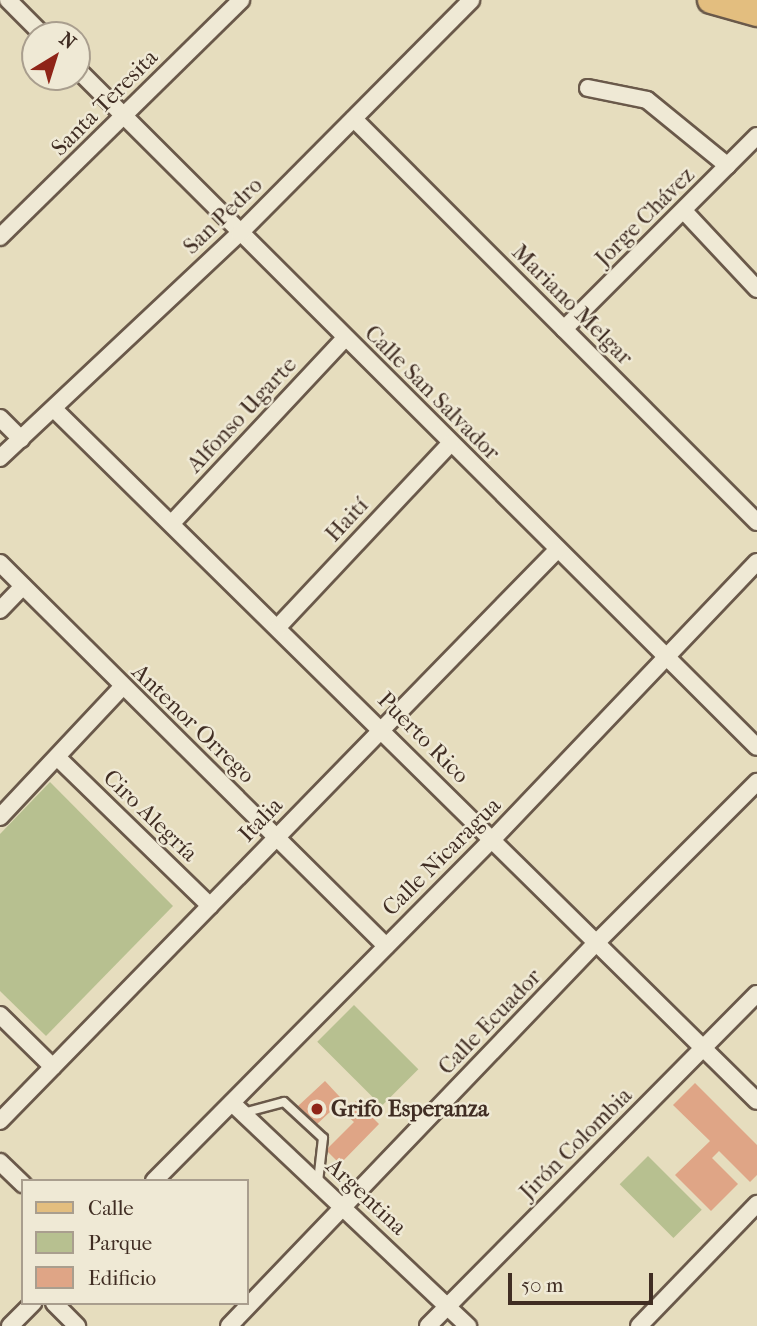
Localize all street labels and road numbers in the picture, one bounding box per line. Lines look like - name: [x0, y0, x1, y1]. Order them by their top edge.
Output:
- street label: Santa Teresita: [46, 44, 164, 162]
- street label: Jorge Chávez: [590, 162, 700, 272]
- street label: San Pedro: [178, 172, 268, 260]
- street label: Mariano Melgar: [506, 239, 638, 371]
- street label: Calle San Salvador: [359, 320, 505, 466]
- street label: Alfonso Ugarte: [181, 351, 303, 479]
- street label: Haití: [320, 492, 374, 548]
- street label: Antenor Orrego: [126, 658, 260, 790]
- street label: Puerto Rico: [372, 687, 474, 789]
- street label: Ciro Alegría: [97, 764, 203, 868]
- street label: Italia: [233, 792, 289, 848]
- street label: Calle Nicaragua: [377, 792, 507, 922]
- street label: Calle Ecuador: [433, 963, 547, 1081]
- street label: Jirón Colombia: [514, 1082, 638, 1206]
- street label: Argentina: [320, 1153, 412, 1241]

